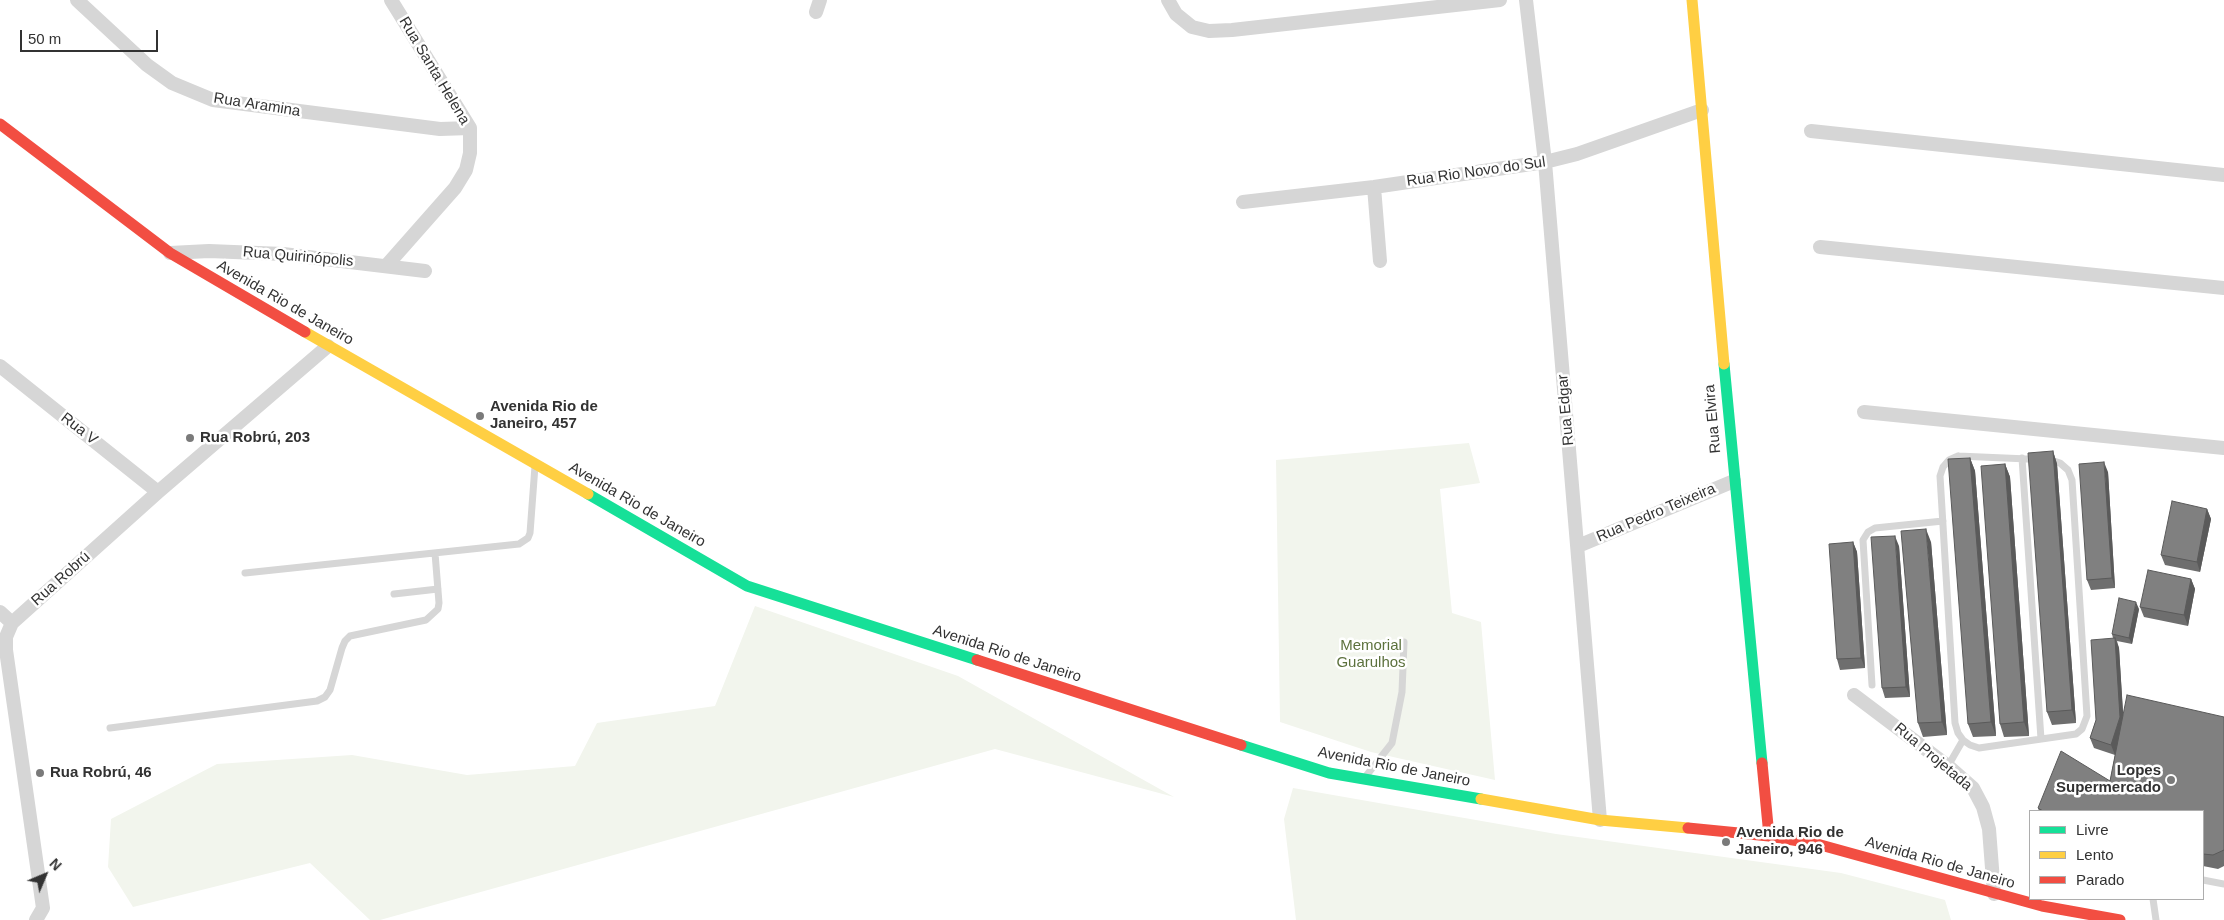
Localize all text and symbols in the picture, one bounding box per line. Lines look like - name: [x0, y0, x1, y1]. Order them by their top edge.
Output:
- street label: Rua Santa Helena: [395, 14, 473, 128]
- scale bar: [22, 20, 160, 52]
- text: 50 m: [28, 30, 61, 47]
- street label: Rua Aramina: [212, 89, 302, 121]
- street label: Rua Rio Novo do Sul: [1405, 153, 1547, 191]
- street label: Rua Quirinópolis: [242, 243, 354, 271]
- street label: Avenida Rio de Janeiro: [213, 256, 357, 350]
- street label: Rua Edgar: [1554, 373, 1578, 447]
- street label: Rua Elvira: [1701, 384, 1725, 454]
- place label: Avenida Rio de Janeiro, 457: [490, 398, 598, 433]
- street label: Rua V: [57, 409, 101, 449]
- marker: Avenida Rio de Janeiro, 457: [474, 410, 486, 422]
- place label: Rua Robrú, 203: [200, 429, 310, 447]
- marker: Rua Robrú, 203: [184, 432, 196, 444]
- street label: Avenida Rio de Janeiro: [565, 458, 709, 552]
- street label: Rua Pedro Teixeira: [1594, 480, 1718, 546]
- street label: Rua Robrú: [28, 548, 94, 610]
- street label: Avenida Rio de Janeiro: [931, 622, 1083, 686]
- park label: Memorial Guarulhos: [1336, 637, 1406, 672]
- street label: Rua Projetada: [1890, 719, 1976, 795]
- street label: Avenida Rio de Janeiro: [1316, 743, 1472, 791]
- place label: Lopes Supermercado: [2056, 762, 2161, 797]
- place label: Rua Robrú, 46: [50, 764, 152, 782]
- marker: Rua Robrú, 46: [34, 767, 46, 779]
- marker: Lopes Supermercado: [2165, 774, 2177, 786]
- legend: [2029, 810, 2204, 900]
- text: Livre: [2076, 821, 2109, 838]
- place label: Avenida Rio de Janeiro, 946: [1736, 824, 1844, 859]
- street label: Avenida Rio de Janeiro: [1863, 833, 2017, 893]
- marker: Avenida Rio de Janeiro, 946: [1720, 836, 1732, 848]
- text: Lento: [2076, 846, 2114, 863]
- north arrow: [20, 850, 70, 900]
- text: N: [46, 855, 65, 874]
- text: Parado: [2076, 871, 2124, 888]

